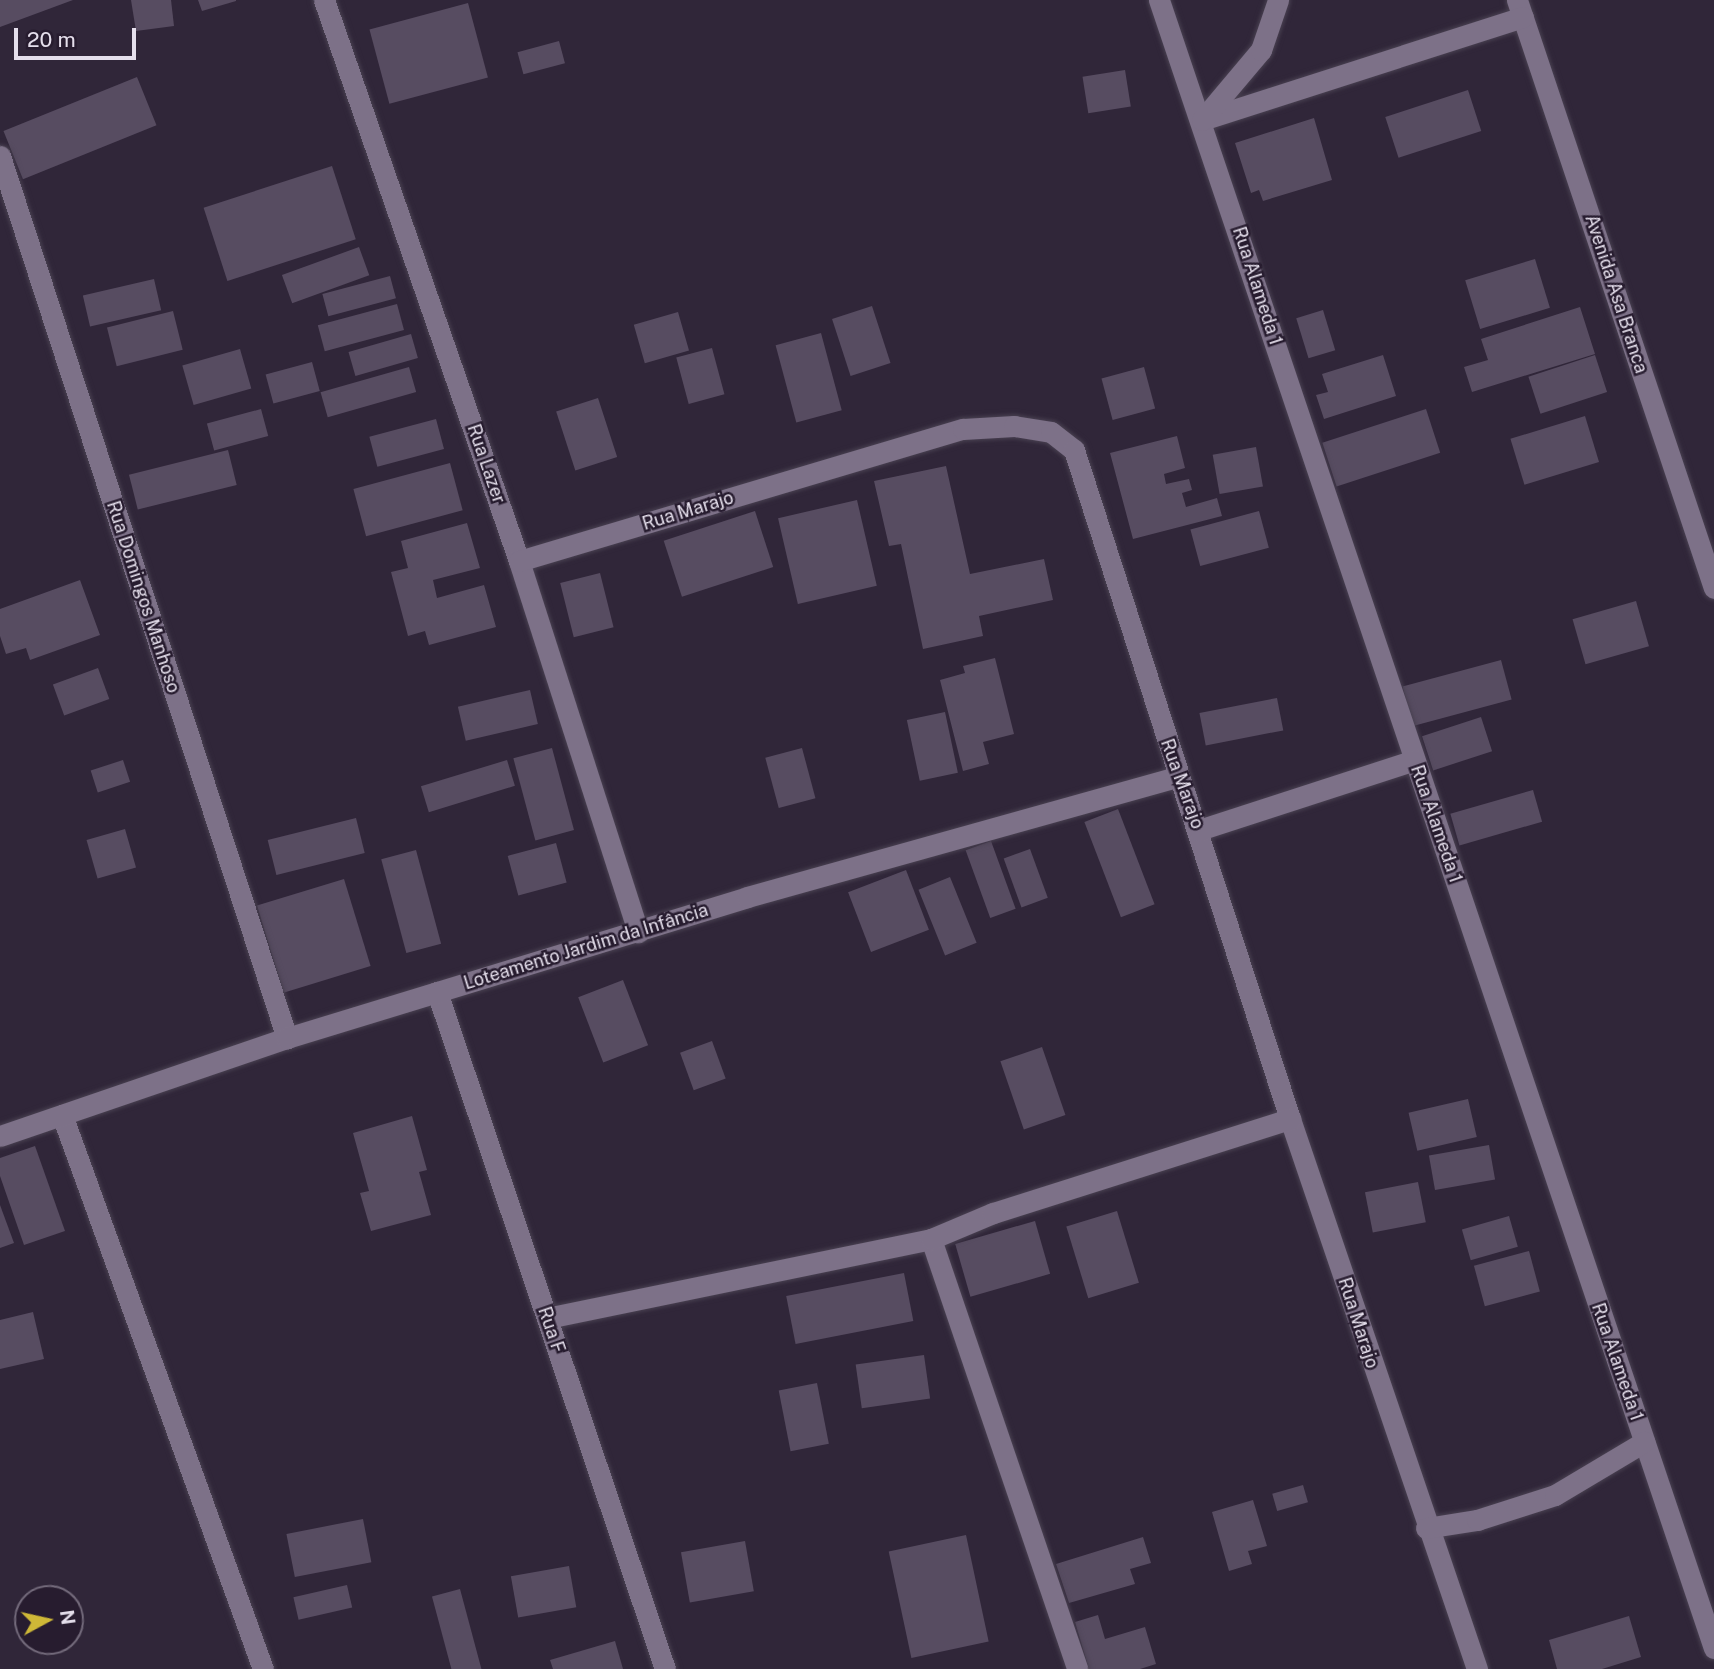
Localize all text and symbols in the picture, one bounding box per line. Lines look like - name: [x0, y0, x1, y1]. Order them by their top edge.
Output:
- scale bar: [18, 14, 140, 58]
- text: 20 m: [27, 27, 76, 52]
- street label: Avenida Asa Branca: [1580, 212, 1652, 376]
- street label: Rua Alameda 1: [1228, 224, 1286, 348]
- street label: Rua Lazer: [462, 421, 510, 507]
- street label: Rua Marajo: [640, 487, 736, 535]
- street label: Rua Domingos Manhoso: [102, 498, 184, 696]
- street label: Rua Marajo: [1156, 736, 1208, 832]
- street label: Rua Alameda 1: [1406, 762, 1466, 886]
- street label: Loteamento Jardim da Infância: [461, 899, 711, 995]
- street label: Rua Marajo: [1333, 1275, 1383, 1371]
- street label: Rua Alameda 1: [1587, 1300, 1647, 1424]
- street label: Rua F: [533, 1304, 569, 1356]
- north arrow: [14, 1585, 84, 1655]
- text: N: [56, 1608, 80, 1626]

